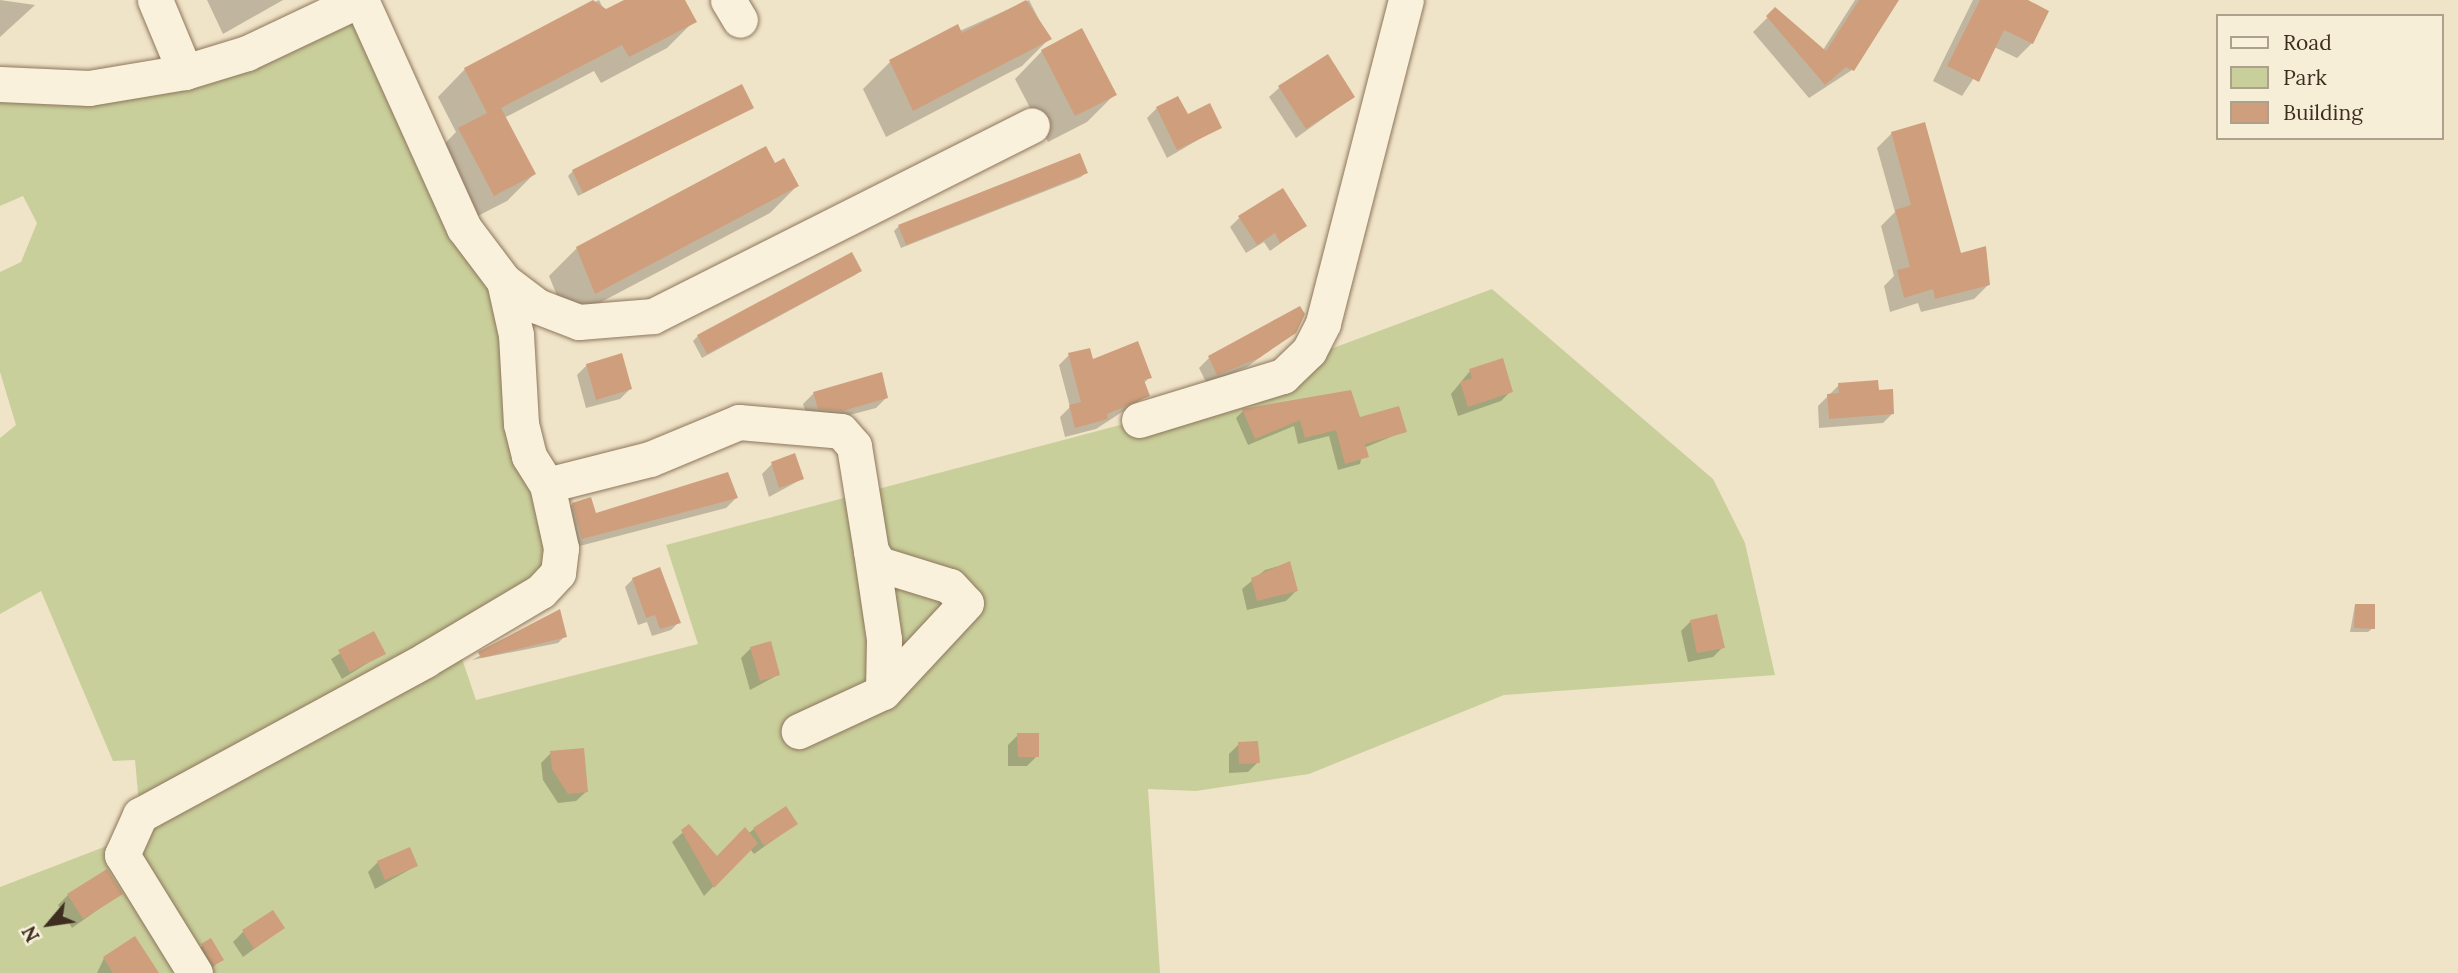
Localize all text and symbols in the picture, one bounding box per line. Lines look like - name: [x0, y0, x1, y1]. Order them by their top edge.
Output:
- legend: [2216, 14, 2444, 140]
- text: Road: [2283, 29, 2332, 56]
- text: Park: [2283, 64, 2327, 91]
- text: Building: [2283, 99, 2363, 126]
- north arrow: [14, 889, 84, 959]
- text: N: [17, 922, 45, 946]

